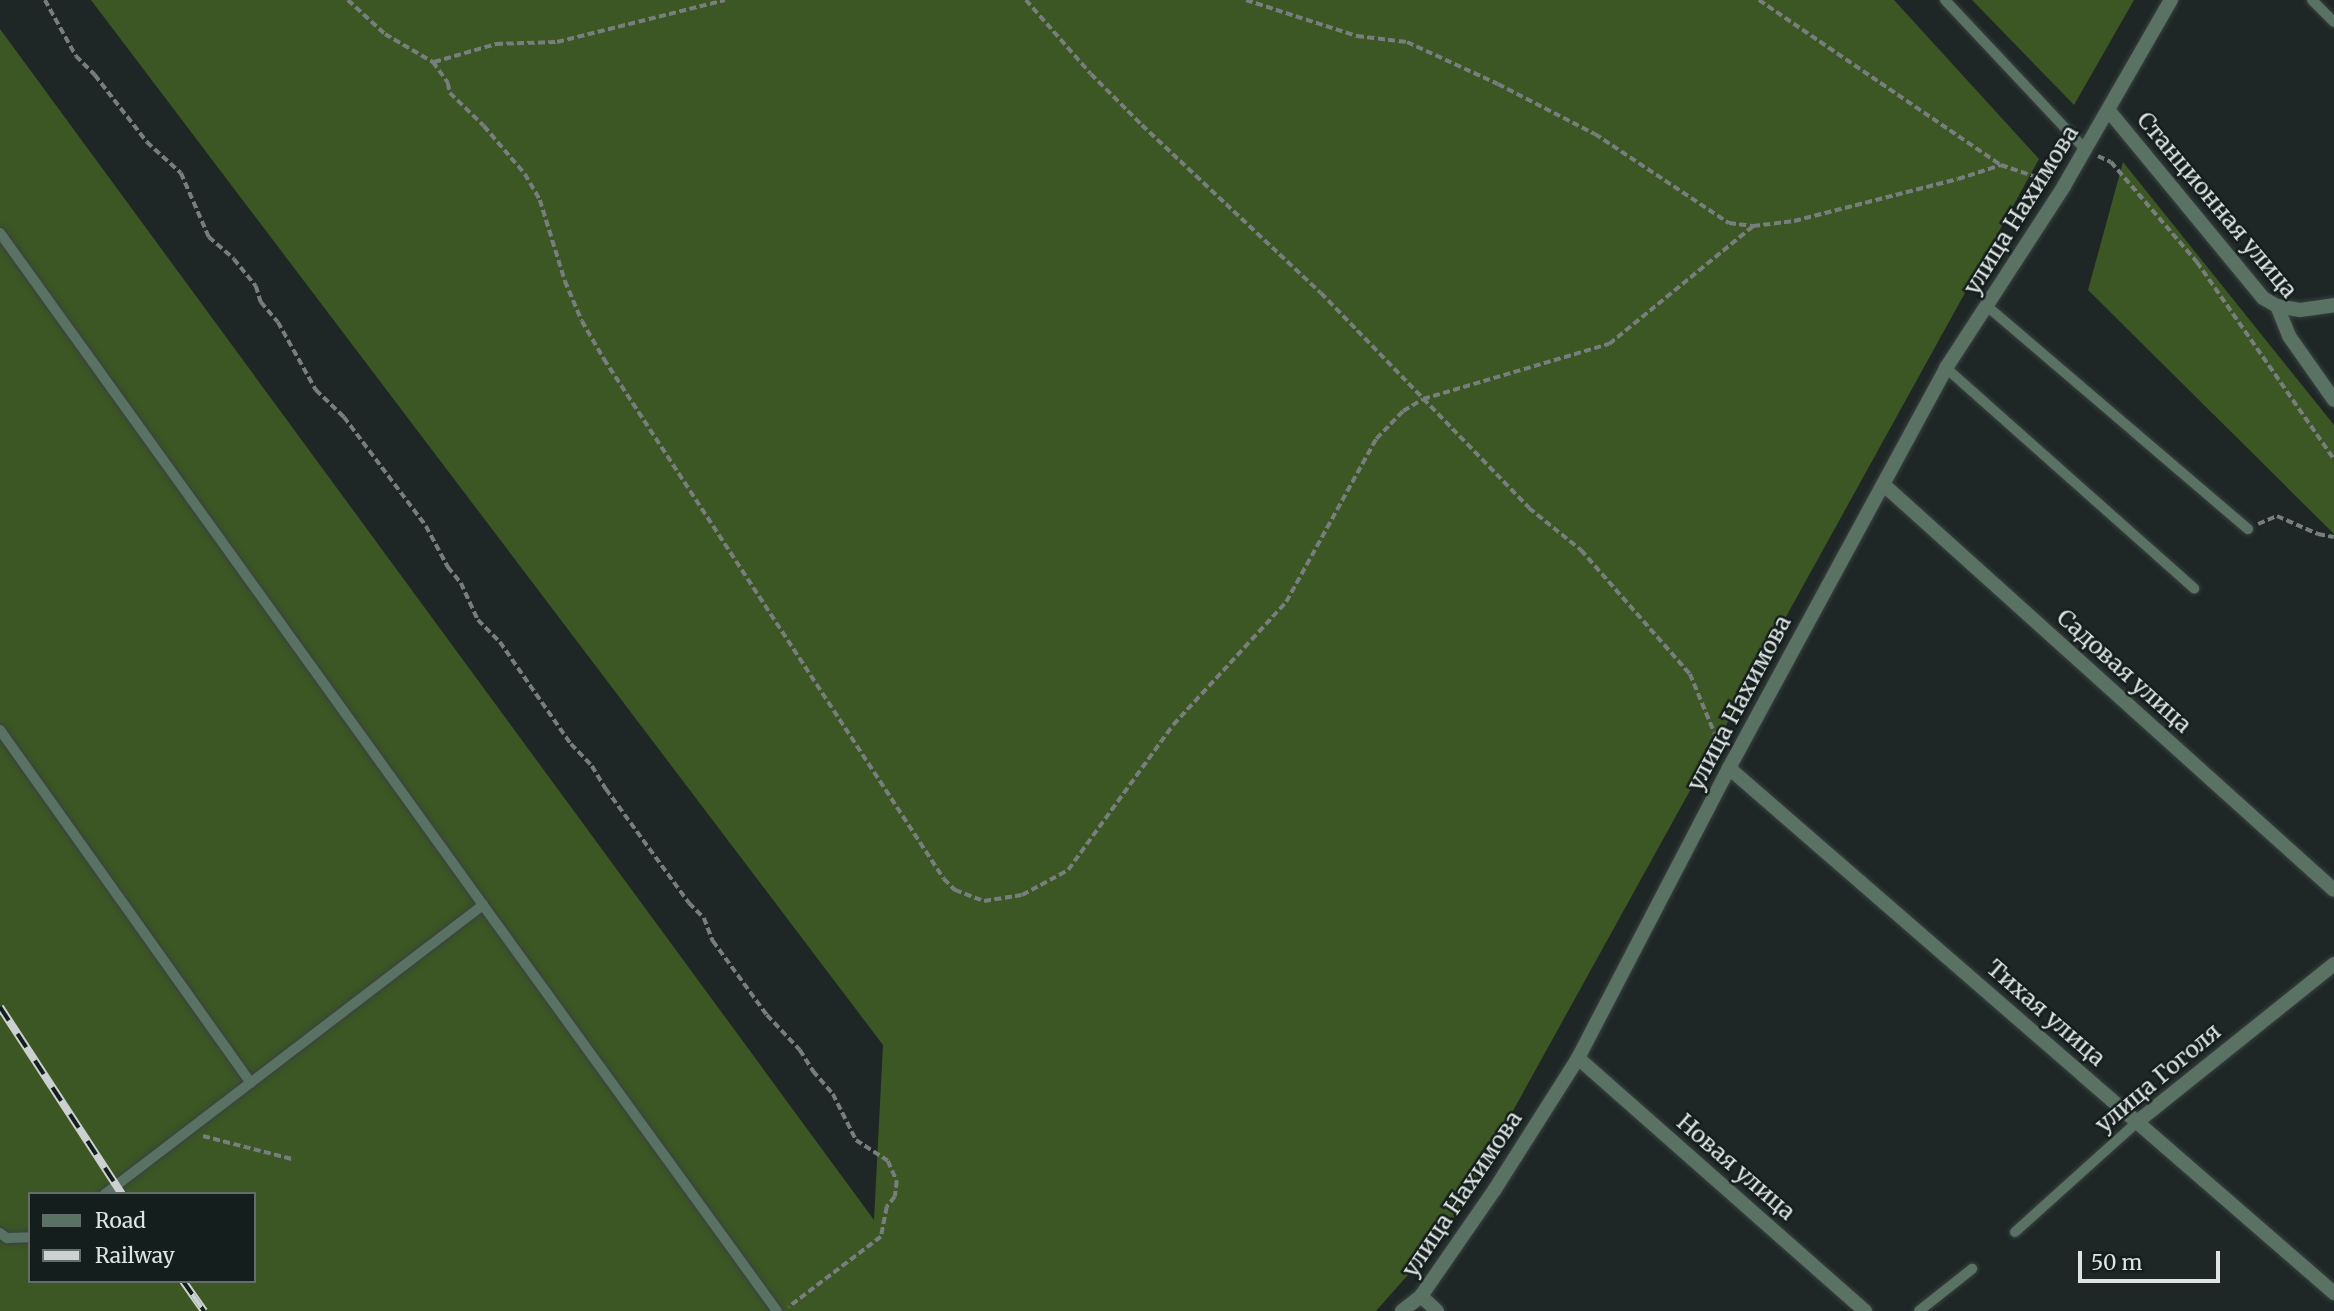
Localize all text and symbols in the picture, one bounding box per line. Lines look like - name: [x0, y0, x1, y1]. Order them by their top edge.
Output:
- street label: Станционная улица: [2131, 106, 2303, 304]
- street label: улица Нахимова: [1958, 120, 2084, 300]
- street label: Садовая улица: [2051, 603, 2197, 739]
- street label: улица Нахимова: [1681, 611, 1797, 795]
- street label: Тихая улица: [1981, 954, 2111, 1072]
- street label: улица Гоголя: [2090, 1018, 2226, 1138]
- street label: улица Нахимова: [1396, 1106, 1528, 1282]
- street label: Новая улица: [1671, 1108, 1801, 1226]
- legend: [28, 1192, 256, 1283]
- text: Road: [95, 1207, 146, 1234]
- scale bar: [2082, 1238, 2224, 1282]
- text: Railway: [95, 1242, 175, 1269]
- text: 50 m: [2091, 1249, 2142, 1276]

